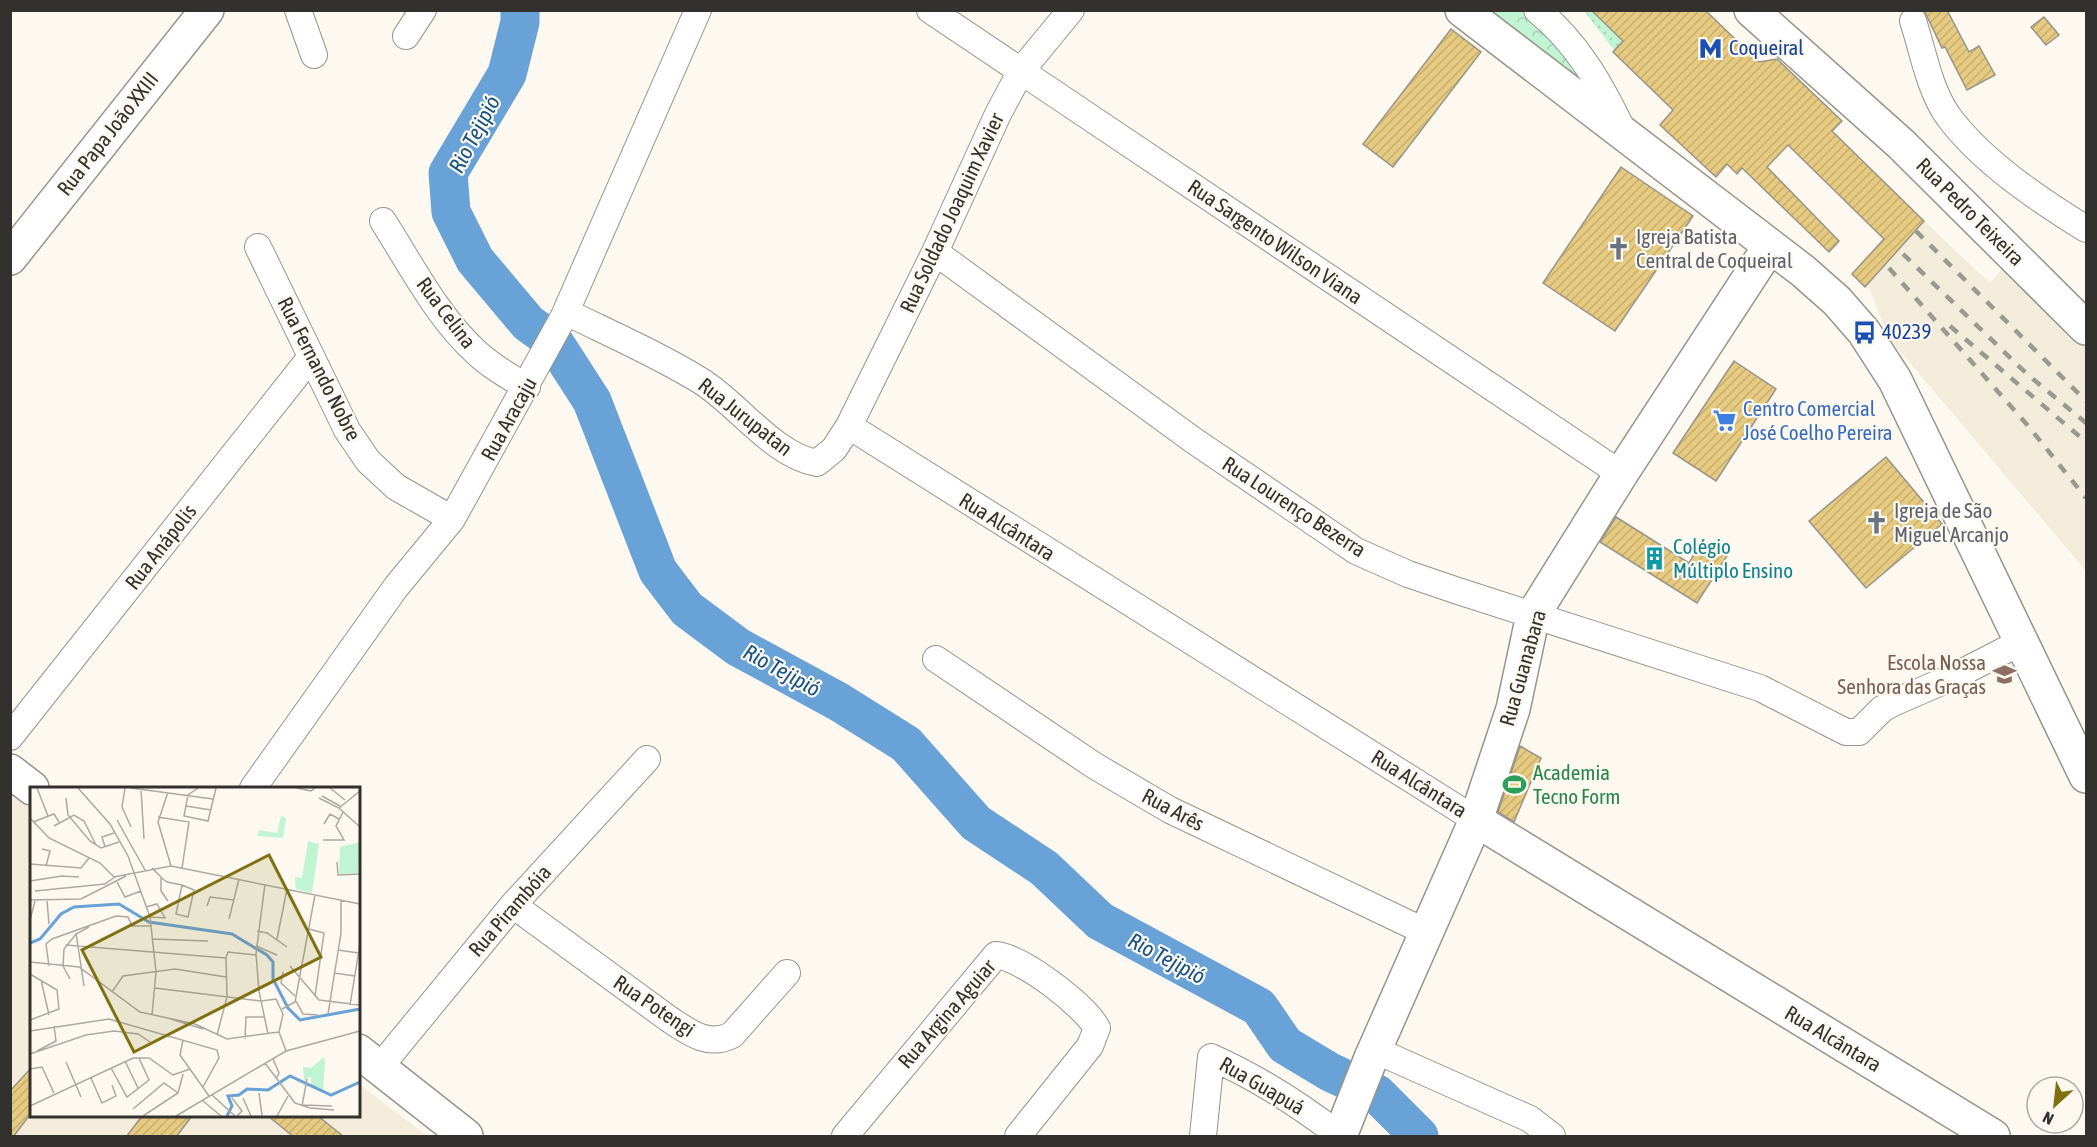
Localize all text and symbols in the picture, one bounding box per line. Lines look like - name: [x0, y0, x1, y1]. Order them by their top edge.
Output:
- metro station icon: Coqueiral: [1698, 35, 1724, 61]
- place label: Coqueiral: [1729, 35, 1804, 59]
- street label: Rua Papa João XXIII: [52, 67, 163, 200]
- water label: Rio Tejipió: [443, 91, 505, 177]
- street label: Rua Soldado Joaquim Xavier: [894, 108, 1008, 316]
- street label: Rua Pedro Teixeira: [1912, 153, 2029, 270]
- street label: Rua Sargento Wilson Viana: [1184, 174, 1367, 308]
- place label: Igreja Batista Central de Coqueiral: [1636, 224, 1793, 272]
- church icon: Igreja Batista Central de Coqueiral: [1605, 236, 1631, 262]
- street label: Rua Celina: [412, 272, 481, 353]
- street label: Rua Fernando Nobre: [273, 293, 366, 444]
- bus stop icon: 40239: [1851, 319, 1877, 345]
- place label: 40239: [1882, 319, 1931, 343]
- street label: Rua Jurupatan: [694, 372, 797, 460]
- street label: Rua Aracaju: [475, 373, 541, 464]
- place label: Centro Comercial José Coelho Pereira: [1743, 396, 1892, 444]
- supermarket icon: Centro Comercial José Coelho Pereira: [1712, 408, 1738, 434]
- street label: Rua Lourenço Bezerra: [1218, 451, 1371, 561]
- street label: Rua Alcântara: [955, 487, 1060, 565]
- place label: Igreja de São Miguel Arcanjo: [1894, 498, 2009, 546]
- street label: Rua Anápolis: [120, 499, 201, 594]
- church icon: Igreja de São Miguel Arcanjo: [1863, 510, 1889, 536]
- place label: Colégio Múltiplo Ensino: [1673, 534, 1793, 582]
- building icon: Colégio Múltiplo Ensino: [1642, 546, 1668, 572]
- street label: Rua Guanabara: [1494, 607, 1550, 728]
- water label: Rio Tejipió: [739, 638, 825, 702]
- place label: Escola Nossa Senhora das Graças: [1837, 650, 1986, 698]
- school or university icon: Escola Nossa Senhora das Graças: [1991, 662, 2017, 688]
- street label: Rua Alcântara: [1367, 744, 1472, 822]
- place label: Academia Tecno Form: [1533, 760, 1620, 808]
- sports icon: Academia Tecno Form: [1502, 772, 1528, 798]
- street label: Rua Arês: [1138, 783, 1209, 835]
- inset map: [30, 787, 360, 1117]
- street label: Rua Pirambóia: [463, 860, 555, 961]
- water label: Rio Tejipió: [1124, 927, 1210, 989]
- street label: Rua Argina Aguiar: [893, 954, 1000, 1073]
- street label: Rua Potengi: [609, 969, 700, 1041]
- street label: Rua Alcântara: [1781, 1000, 1886, 1076]
- street label: Rua Guapuá: [1216, 1051, 1309, 1119]
- north arrow: [2025, 1075, 2085, 1135]
- text: N: [2040, 1108, 2056, 1129]

